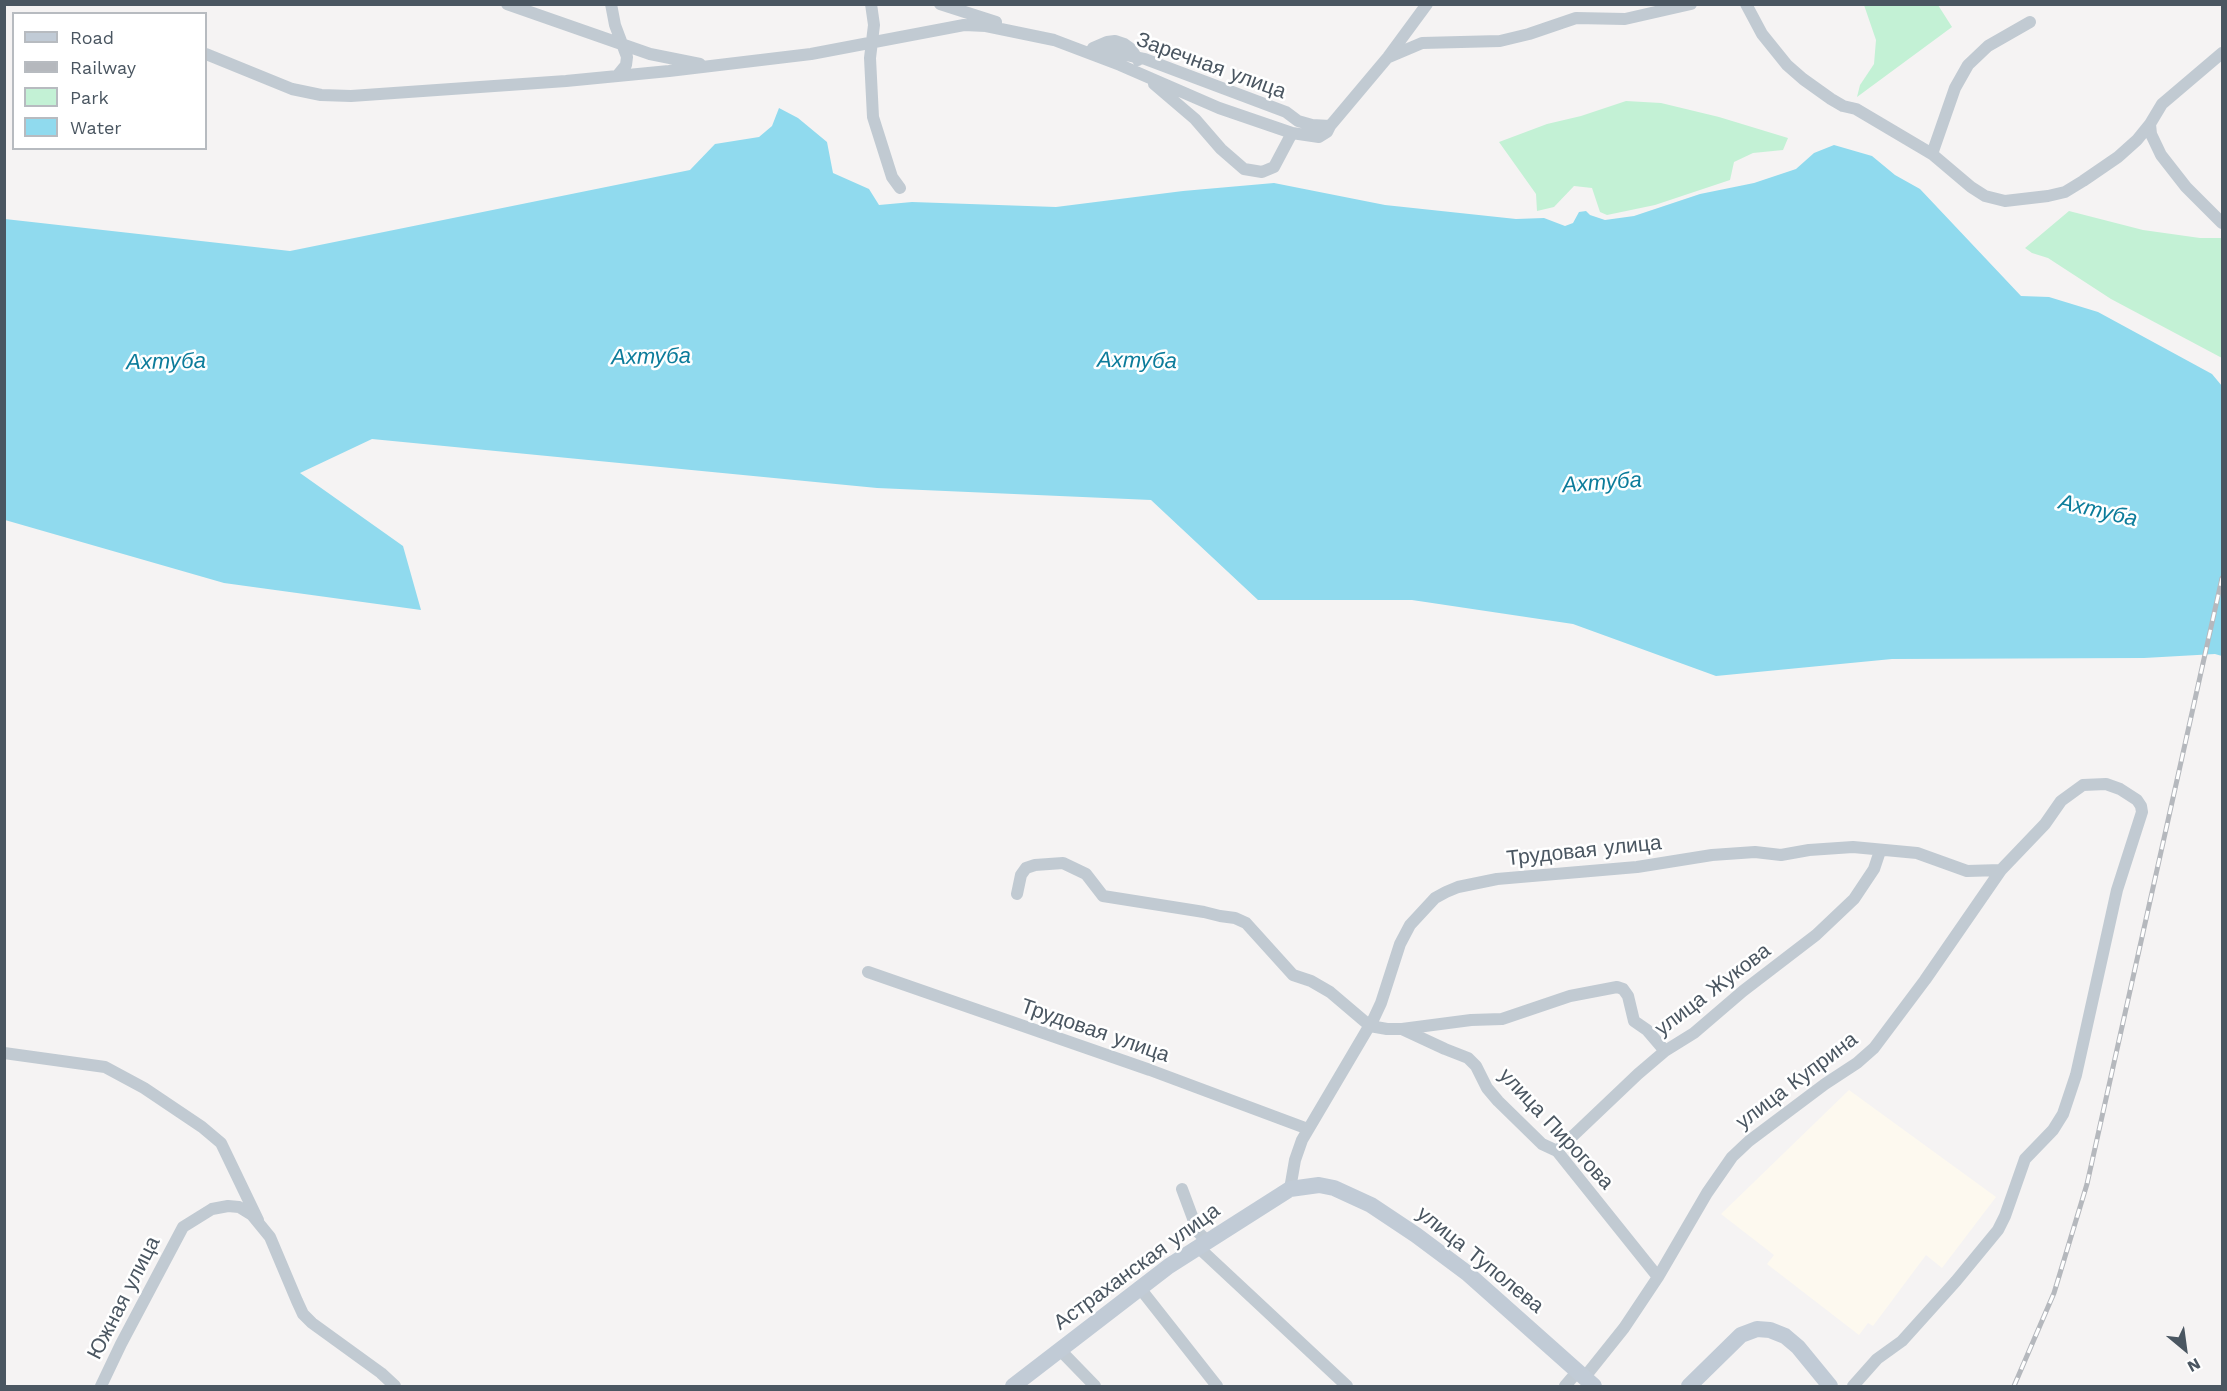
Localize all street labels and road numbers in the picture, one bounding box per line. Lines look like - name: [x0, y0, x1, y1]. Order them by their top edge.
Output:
- street label: Заречная улица: [1133, 27, 1289, 105]
- street label: Трудовая улица: [1505, 830, 1663, 872]
- street label: улица Жукова: [1650, 938, 1776, 1042]
- street label: Трудовая улица: [1017, 994, 1173, 1068]
- street label: улица Куприна: [1731, 1027, 1863, 1135]
- street label: улица Пирогова: [1493, 1063, 1619, 1195]
- street label: Астраханская улица: [1049, 1198, 1225, 1336]
- street label: улица Туполева: [1411, 1201, 1549, 1319]
- street label: Южная улица: [82, 1232, 166, 1364]

